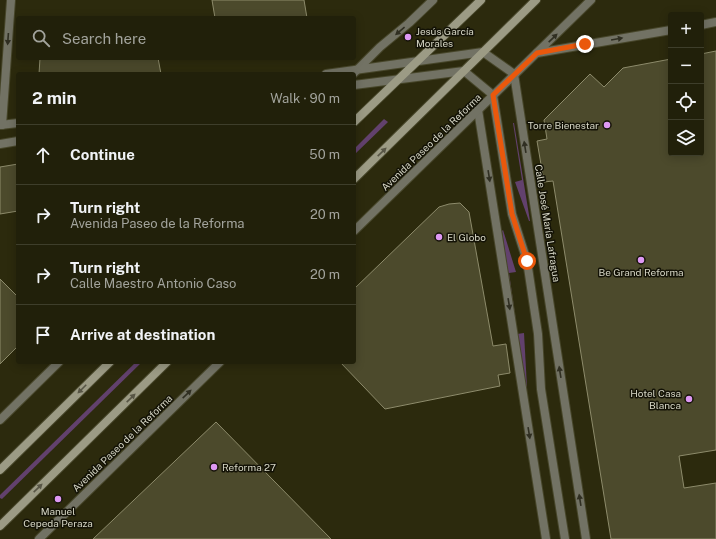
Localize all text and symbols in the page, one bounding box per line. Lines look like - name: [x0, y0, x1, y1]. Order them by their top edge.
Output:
- map controls: [668, 12, 704, 156]
- button: +: [668, 12, 704, 48]
- search box: [16, 16, 356, 60]
- place label: Jesús García Morales: [416, 25, 474, 49]
- icon: search: [30, 27, 52, 49]
- one-way arrow: [394, 27, 405, 36]
- text: Search here: [62, 30, 146, 47]
- marker: Jesús García Morales: [403, 32, 413, 42]
- one-way arrow: [5, 33, 11, 46]
- one-way arrow: [548, 33, 558, 43]
- route end: [576, 35, 594, 53]
- one-way arrow: [611, 36, 623, 42]
- button: −: [668, 48, 704, 84]
- button: locate: [668, 84, 704, 120]
- text: 2 min: [32, 88, 77, 108]
- text: Walk · 90 m: [270, 91, 340, 106]
- street label: Avenida Paseo de la Reforma: [379, 91, 483, 193]
- place label: Torre Bienestar: [528, 119, 599, 131]
- marker: Torre Bienestar: [602, 120, 612, 130]
- button: layers: [668, 120, 704, 156]
- one-way arrow: [522, 141, 528, 153]
- icon: ahead: [32, 144, 54, 166]
- text: Continue: [70, 146, 135, 163]
- text: 50 m: [309, 147, 340, 162]
- one-way arrow: [377, 147, 387, 156]
- street label: Calle José María Lafragua: [533, 163, 563, 283]
- one-way arrow: [486, 170, 492, 182]
- text: Turn right: [70, 199, 140, 216]
- icon: right: [32, 204, 54, 226]
- text: 20 m: [310, 207, 340, 222]
- text: Avenida Paseo de la Reforma: [70, 216, 245, 231]
- place label: El Globo: [447, 231, 486, 243]
- marker: El Globo: [434, 232, 444, 242]
- route start: [518, 252, 536, 270]
- marker: Be Grand Reforma: [636, 255, 646, 265]
- text: Turn right: [70, 259, 140, 276]
- icon: right: [32, 264, 54, 286]
- place label: Be Grand Reforma: [598, 266, 684, 278]
- text: 20 m: [310, 267, 340, 282]
- text: Calle Maestro Antonio Caso: [70, 276, 236, 291]
- one-way arrow: [506, 298, 512, 310]
- icon: arrive: [32, 324, 54, 346]
- text: Arrive at destination: [70, 326, 215, 343]
- one-way arrow: [557, 366, 563, 378]
- one-way arrow: [77, 384, 87, 394]
- place label: Hotel Casa Blanca: [630, 387, 681, 411]
- one-way arrow: [182, 389, 192, 399]
- street label: Avenida Paseo de la Reforma: [70, 392, 174, 494]
- one-way arrow: [126, 393, 136, 402]
- marker: Hotel Casa Blanca: [684, 394, 694, 404]
- one-way arrow: [526, 427, 532, 439]
- place label: Reforma 27: [222, 461, 276, 473]
- marker: Reforma 27: [209, 462, 219, 472]
- one-way arrow: [33, 484, 43, 493]
- marker: Manuel Cepeda Peraza: [53, 494, 63, 504]
- one-way arrow: [577, 494, 583, 507]
- place label: Manuel Cepeda Peraza: [23, 505, 93, 529]

